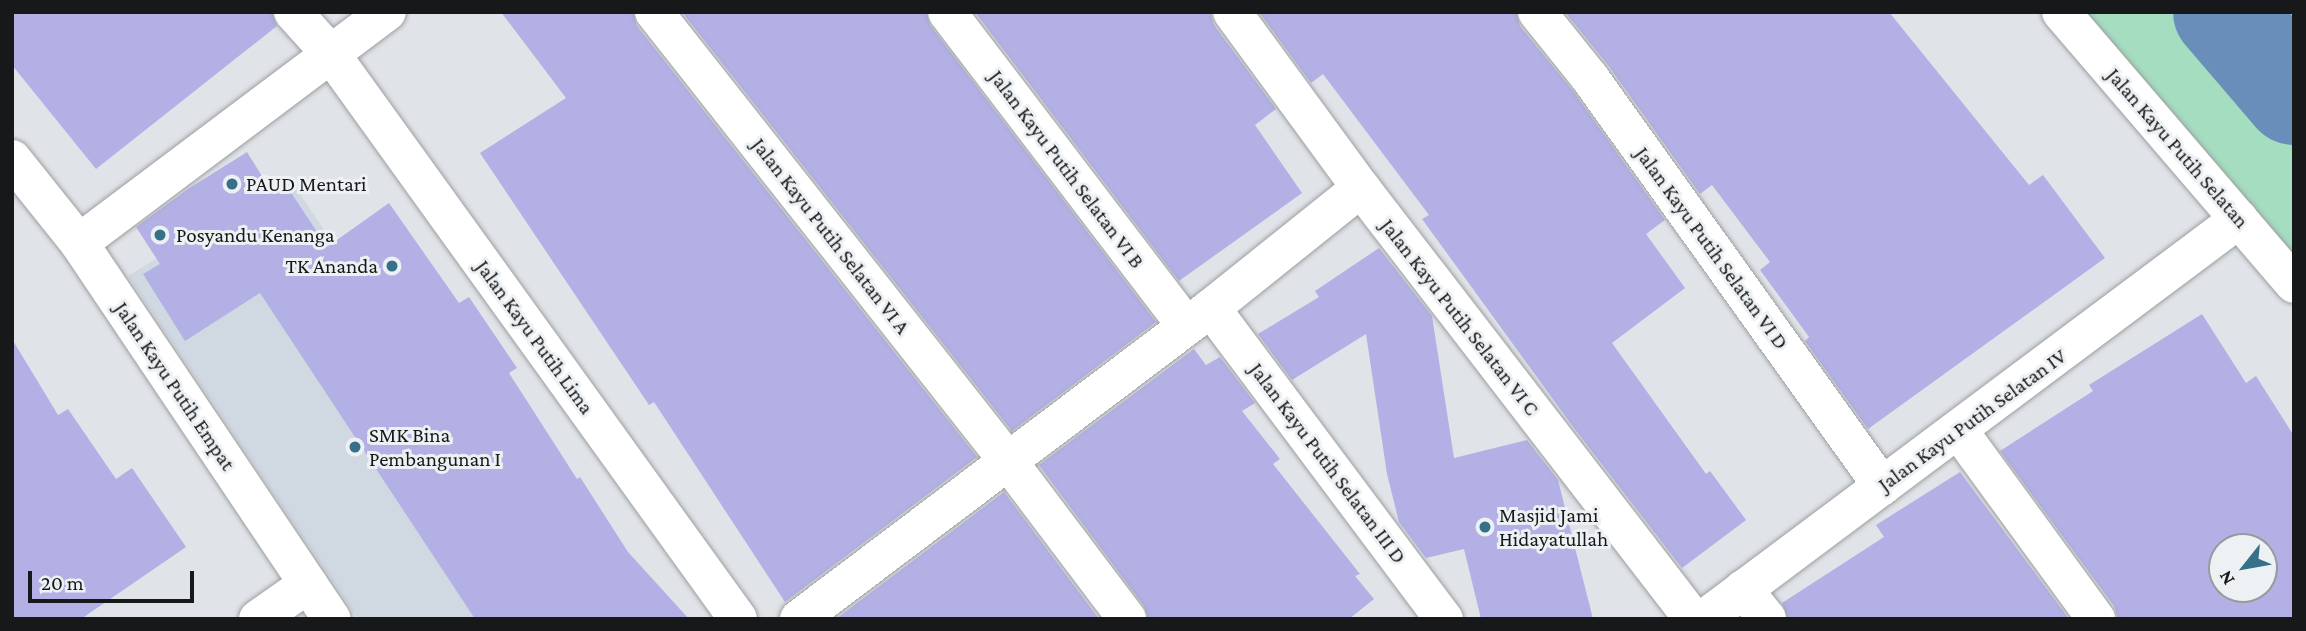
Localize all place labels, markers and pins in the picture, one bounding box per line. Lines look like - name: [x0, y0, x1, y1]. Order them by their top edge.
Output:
- place label: PAUD Mentari: [246, 171, 367, 197]
- marker: PAUD Mentari: [224, 176, 240, 192]
- place label: Posyandu Kenanga: [176, 222, 334, 248]
- marker: Posyandu Kenanga: [150, 225, 170, 245]
- place label: TK Ananda: [286, 253, 378, 279]
- marker: TK Ananda: [384, 258, 400, 274]
- place label: SMK Bina Pembangunan I: [369, 422, 501, 472]
- marker: SMK Bina Pembangunan I: [347, 439, 363, 455]
- place label: Masjid Jami Hidayatullah: [1499, 502, 1608, 552]
- marker: Masjid Jami Hidayatullah: [1477, 519, 1493, 535]

